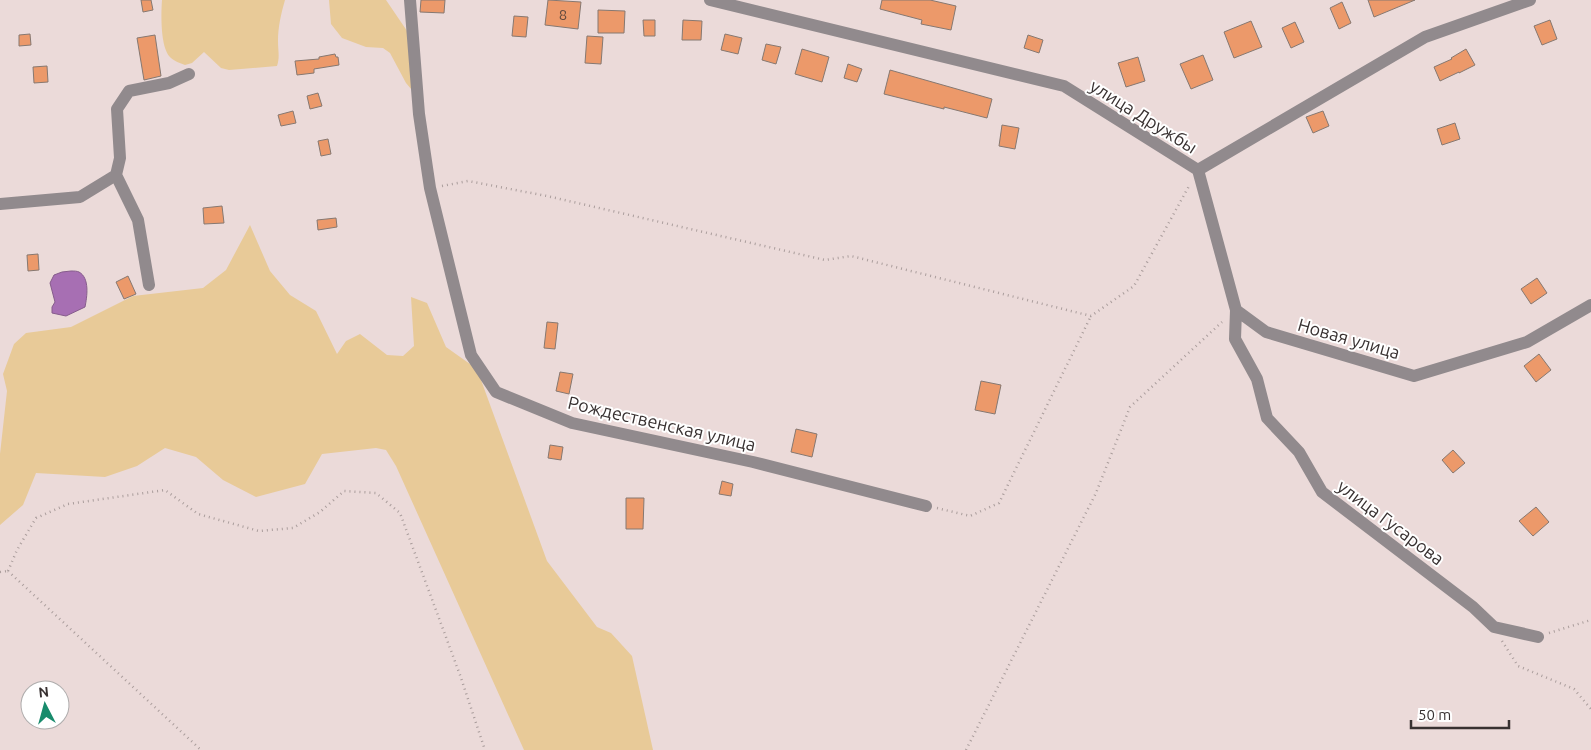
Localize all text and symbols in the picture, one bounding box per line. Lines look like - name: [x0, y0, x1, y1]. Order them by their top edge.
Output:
- house number: 8: [559, 6, 567, 23]
- street label: улица Дружбы: [1087, 75, 1201, 157]
- street label: Новая улица: [1296, 314, 1402, 362]
- street label: Рождественская улица: [566, 392, 758, 454]
- street label: улица Гусарова: [1334, 475, 1448, 569]
- north arrow: [20, 680, 70, 730]
- text: N: [38, 684, 50, 701]
- scale bar: [1411, 698, 1508, 730]
- text: 50 m: [1418, 706, 1451, 723]

